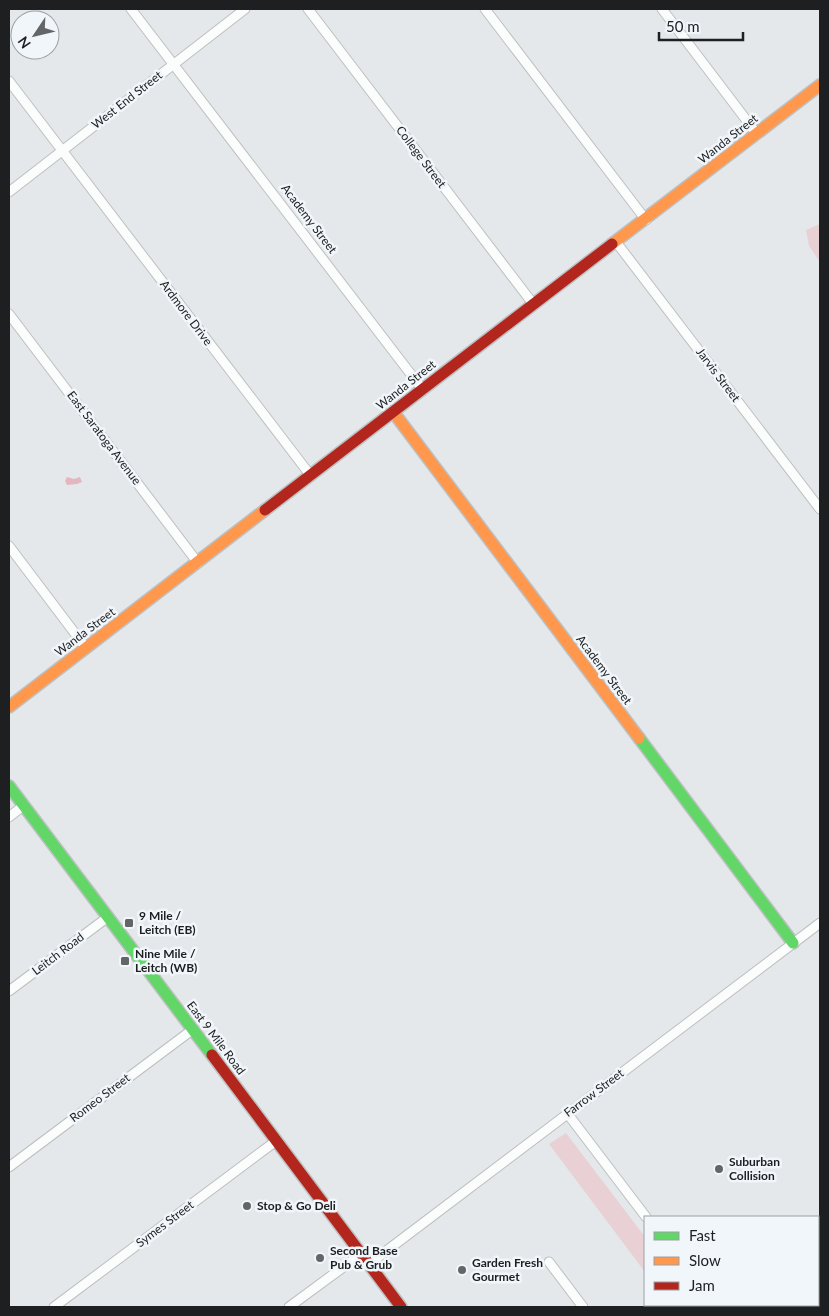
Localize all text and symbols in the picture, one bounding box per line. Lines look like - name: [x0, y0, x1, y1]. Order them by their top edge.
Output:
- north arrow: [10, 10, 60, 60]
- scale bar: [659, 10, 743, 42]
- text: 50 m: [666, 17, 700, 35]
- text: N: [14, 33, 34, 52]
- street label: West End Street: [88, 67, 166, 132]
- street label: Wanda Street: [695, 110, 761, 167]
- street label: College Street: [393, 123, 450, 191]
- street label: Academy Street: [278, 181, 341, 257]
- street label: Ardmore Drive: [157, 277, 216, 348]
- street label: Jarvis Street: [693, 345, 744, 405]
- street label: Wanda Street: [373, 356, 439, 413]
- street label: East Saratoga Avenue: [64, 388, 145, 488]
- street label: Wanda Street: [52, 604, 118, 659]
- street label: Academy Street: [573, 632, 636, 708]
- place label: 9 Mile / Leitch (EB): [139, 908, 196, 937]
- marker: 9 Mile / Leitch (EB): [123, 917, 135, 929]
- street label: Leitch Road: [29, 929, 87, 978]
- place label: Nine Mile / Leitch (WB): [135, 946, 197, 975]
- marker: Nine Mile / Leitch (WB): [119, 955, 131, 967]
- street label: East 9 Mile Road: [184, 998, 249, 1077]
- street label: Farrow Street: [561, 1065, 627, 1120]
- street label: Romeo Street: [67, 1070, 133, 1125]
- place label: Suburban Collision: [729, 1154, 780, 1183]
- marker: Suburban Collision: [713, 1163, 725, 1175]
- street label: Symes Street: [133, 1197, 197, 1250]
- place label: Stop & Go Deli: [257, 1198, 336, 1213]
- marker: Stop & Go Deli: [241, 1200, 253, 1212]
- legend: [644, 1216, 819, 1306]
- text: Fast: [689, 1226, 716, 1244]
- place label: Second Base Pub & Grub: [330, 1243, 398, 1272]
- text: Slow: [689, 1251, 721, 1269]
- marker: Second Base Pub & Grub: [314, 1252, 326, 1264]
- place label: Garden Fresh Gourmet: [472, 1255, 543, 1284]
- marker: Garden Fresh Gourmet: [456, 1264, 468, 1276]
- text: Jam: [689, 1276, 715, 1294]

